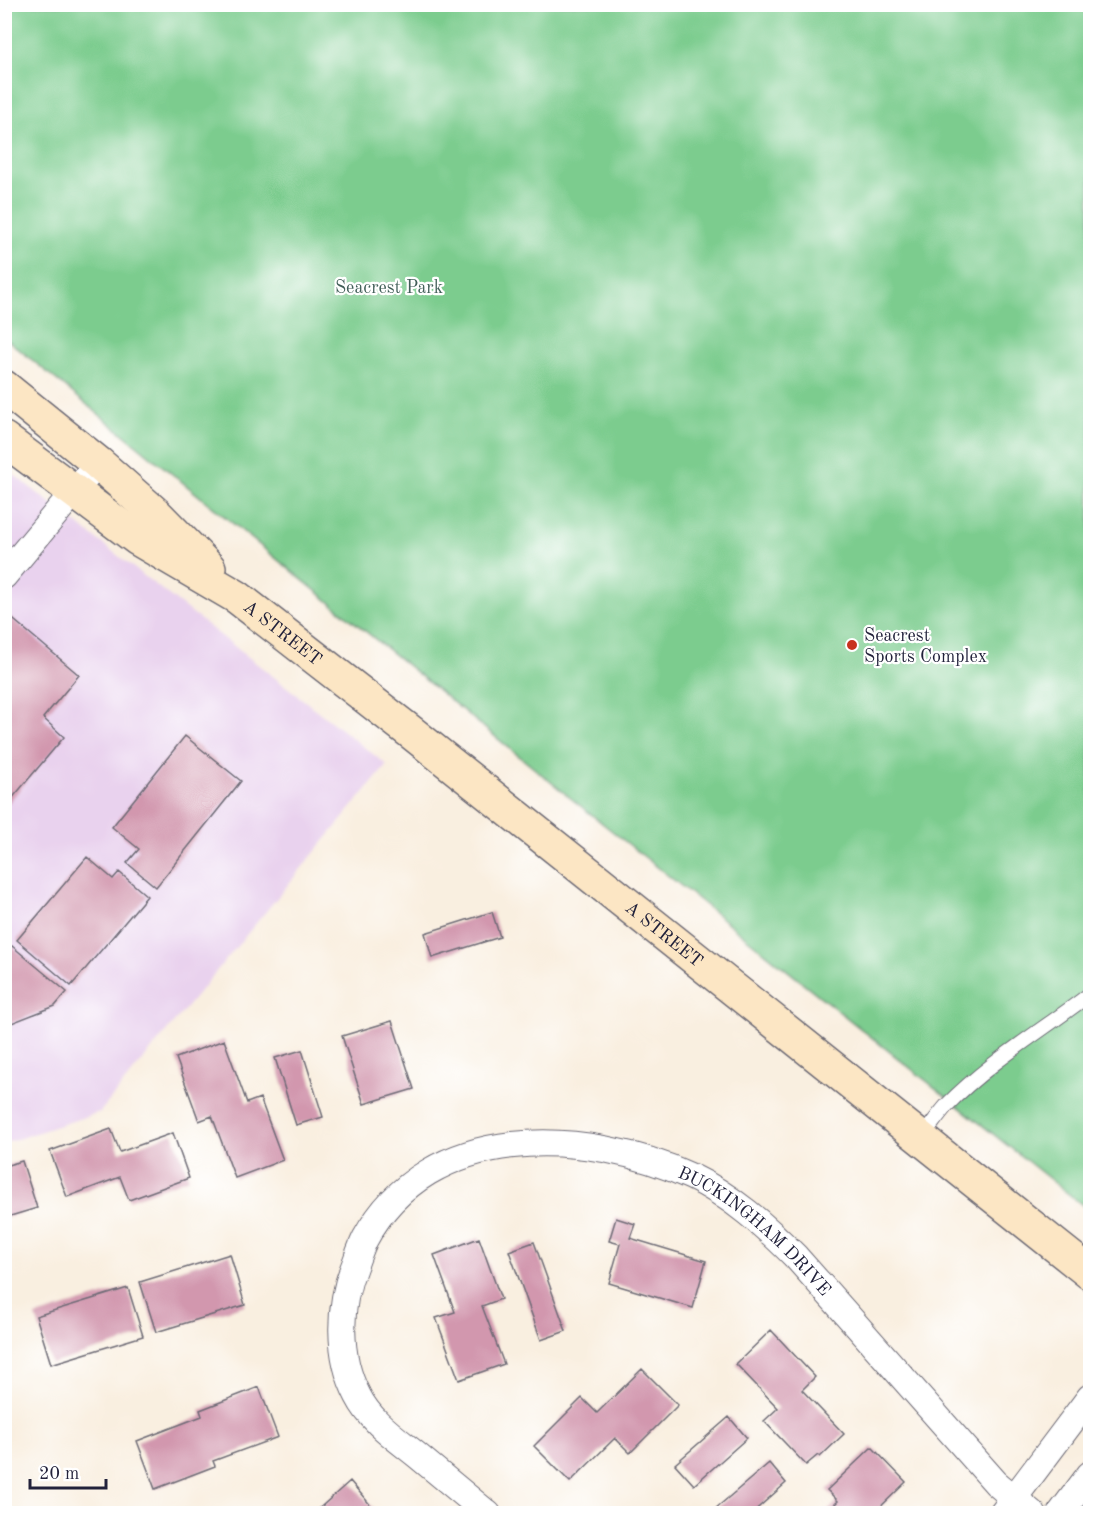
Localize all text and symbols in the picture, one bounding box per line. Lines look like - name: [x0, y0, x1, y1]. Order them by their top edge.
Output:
- park label: Seacrest Park: [335, 279, 443, 297]
- street label: A STREET: [240, 598, 325, 669]
- place label: Seacrest Sports Complex: [864, 627, 987, 666]
- marker: Seacrest Sports Complex: [845, 638, 859, 652]
- street label: A STREET: [621, 899, 706, 971]
- street label: BUCKINGHAM DRIVE: [675, 1164, 834, 1299]
- scale bar: [30, 1452, 106, 1490]
- text: 20 m: [39, 1465, 79, 1483]

